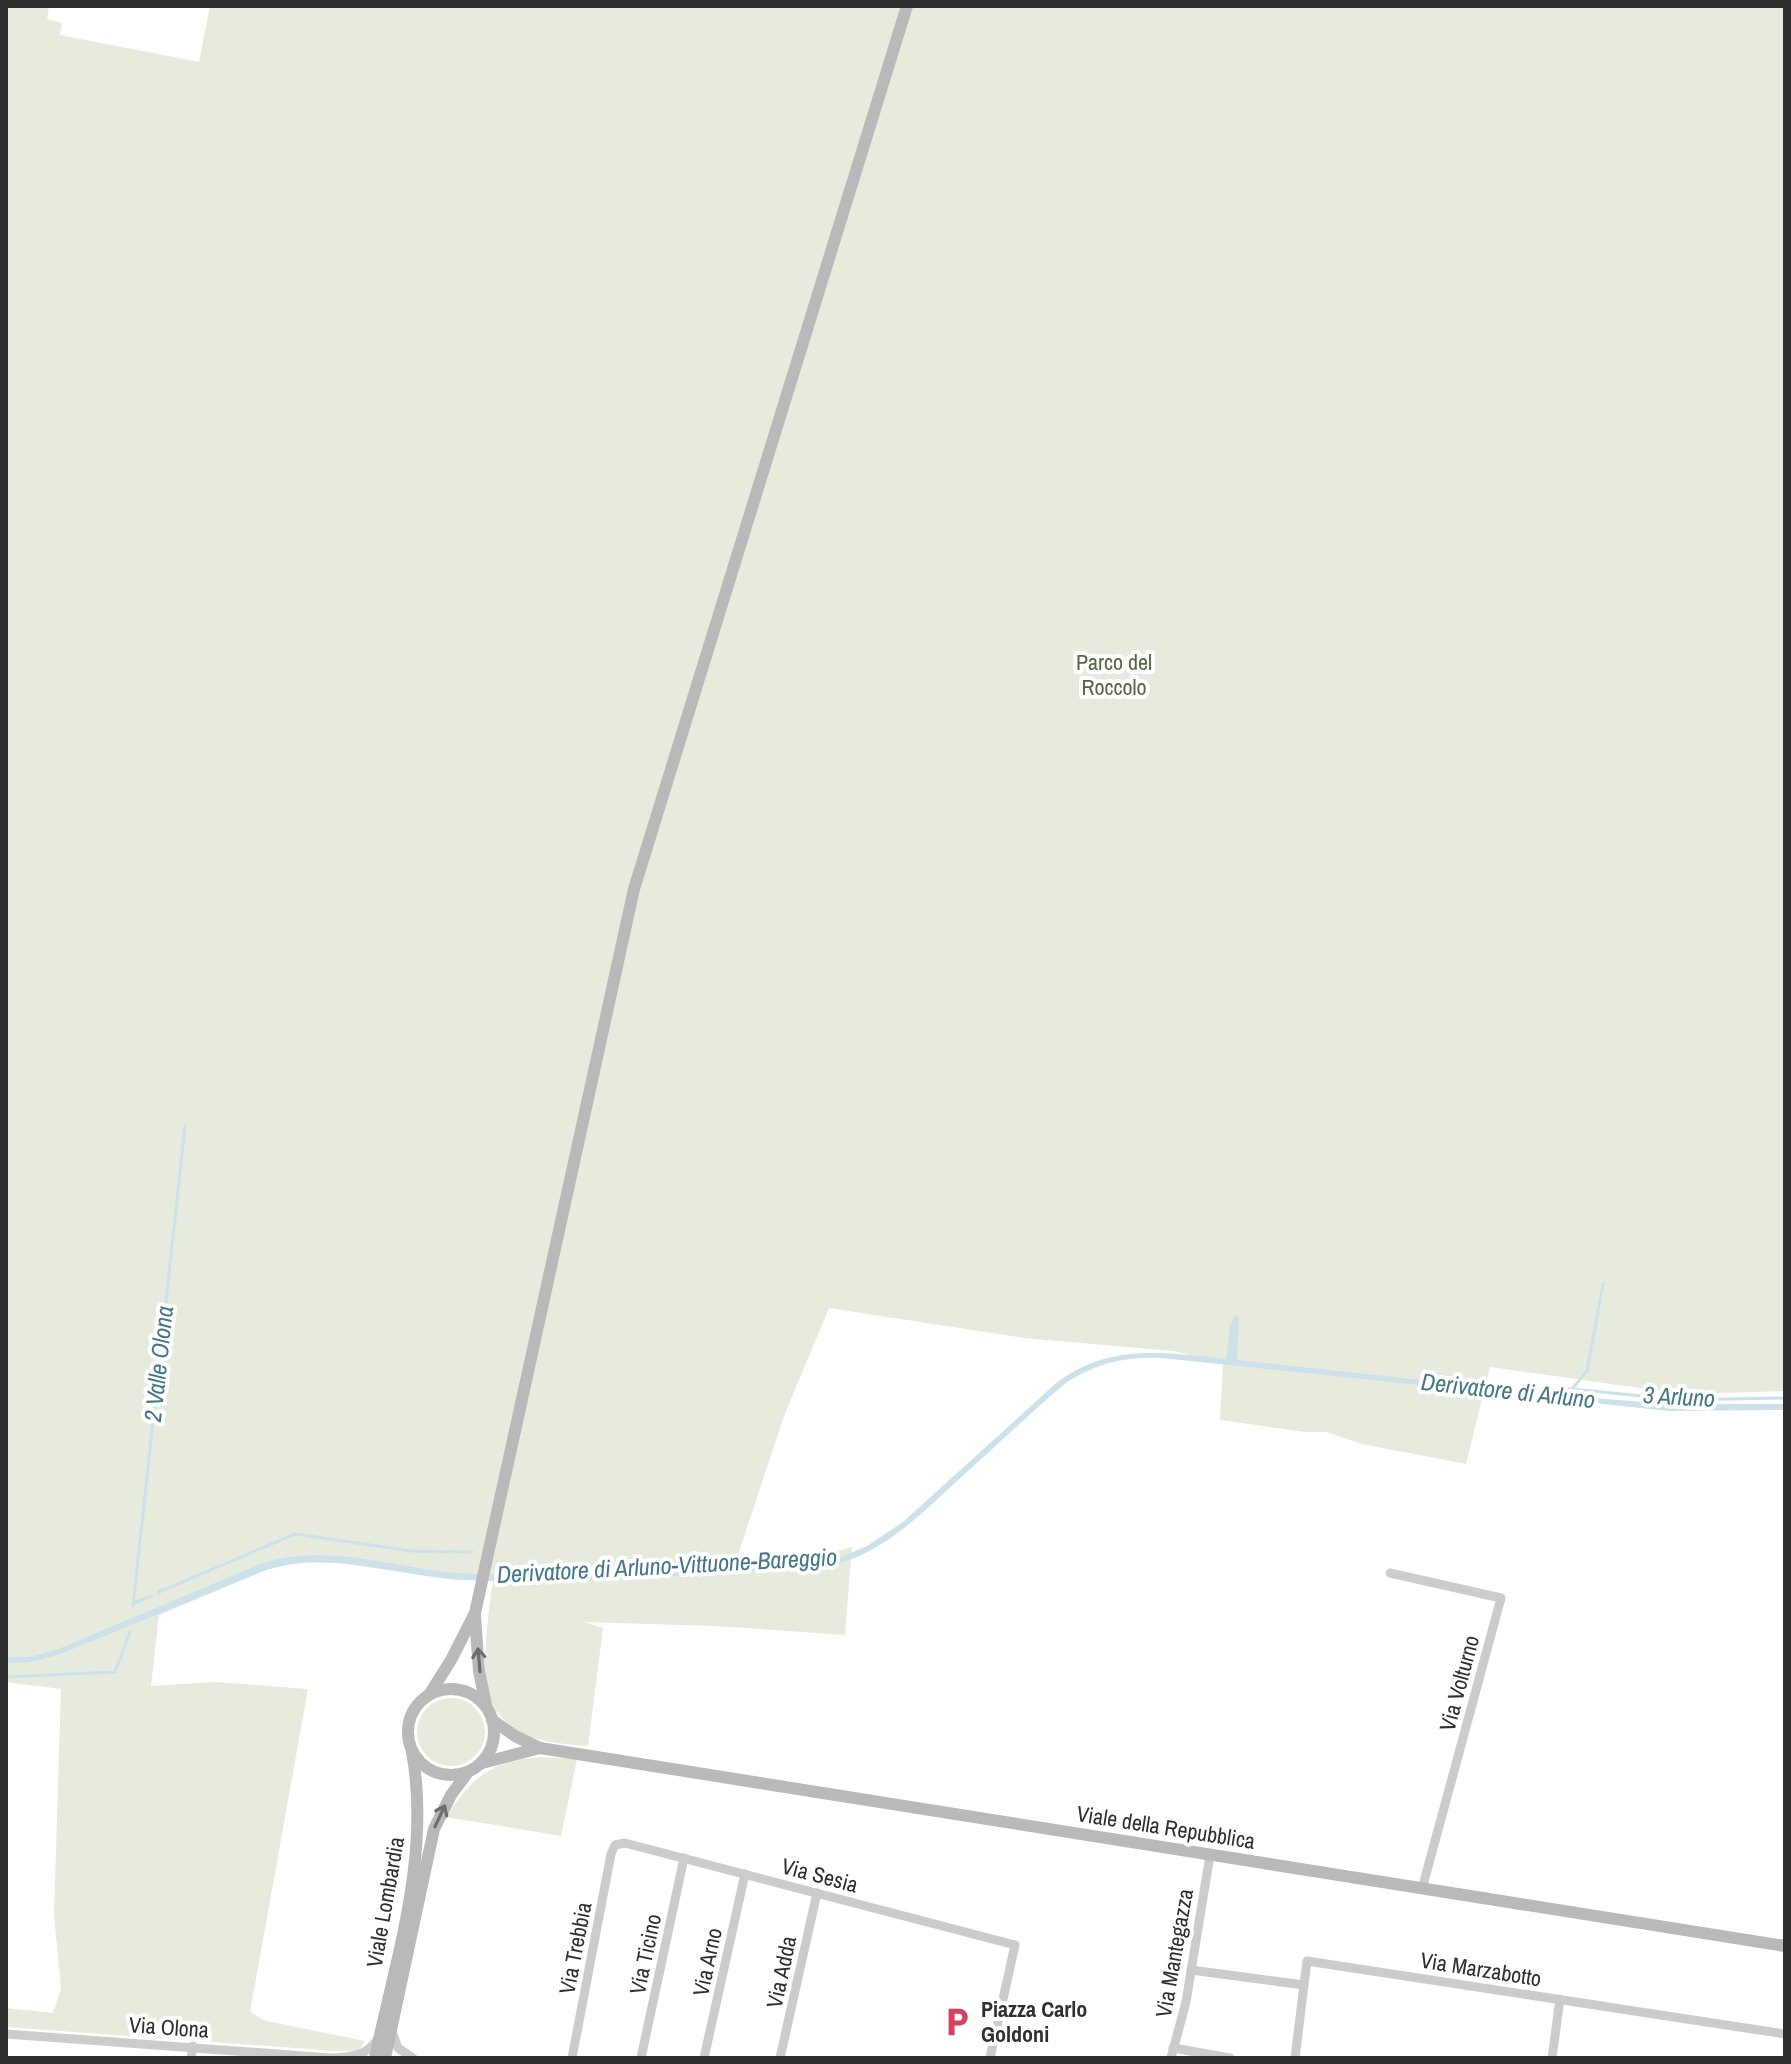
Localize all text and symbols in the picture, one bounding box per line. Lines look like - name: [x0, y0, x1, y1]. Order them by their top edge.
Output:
- park label: Parco del Roccolo: [1076, 647, 1152, 702]
- water label: 2 Valle Olona: [136, 1304, 180, 1423]
- water label: Derivatore di Arluno: [1420, 1365, 1597, 1415]
- water label: 3 Arluno: [1642, 1378, 1716, 1414]
- water label: Derivatore di Arluno-Vittuone-Bareggio: [496, 1540, 838, 1590]
- street label: Via Volturno: [1432, 1632, 1486, 1734]
- one-way arrow: [471, 1647, 486, 1674]
- street label: Viale della Repubblica: [1075, 1798, 1257, 1856]
- one-way arrow: [434, 1804, 449, 1829]
- street label: Viale Lombardia: [359, 1834, 411, 1970]
- street label: Via Sesia: [778, 1850, 862, 1900]
- street label: Via Mantegazza: [1148, 1886, 1200, 2020]
- street label: Via Trebbia: [551, 1899, 599, 1997]
- street label: Via Ticino: [622, 1911, 668, 1997]
- street label: Via Arno: [685, 1925, 729, 1999]
- street label: Via Adda: [759, 1933, 803, 2011]
- street label: Via Marzabotto: [1418, 1945, 1544, 1993]
- place label: Piazza Carlo Goldoni: [981, 1994, 1087, 2049]
- parking icon: Piazza Carlo Goldoni: [940, 2005, 974, 2039]
- street label: Via Olona: [128, 2009, 210, 2045]

